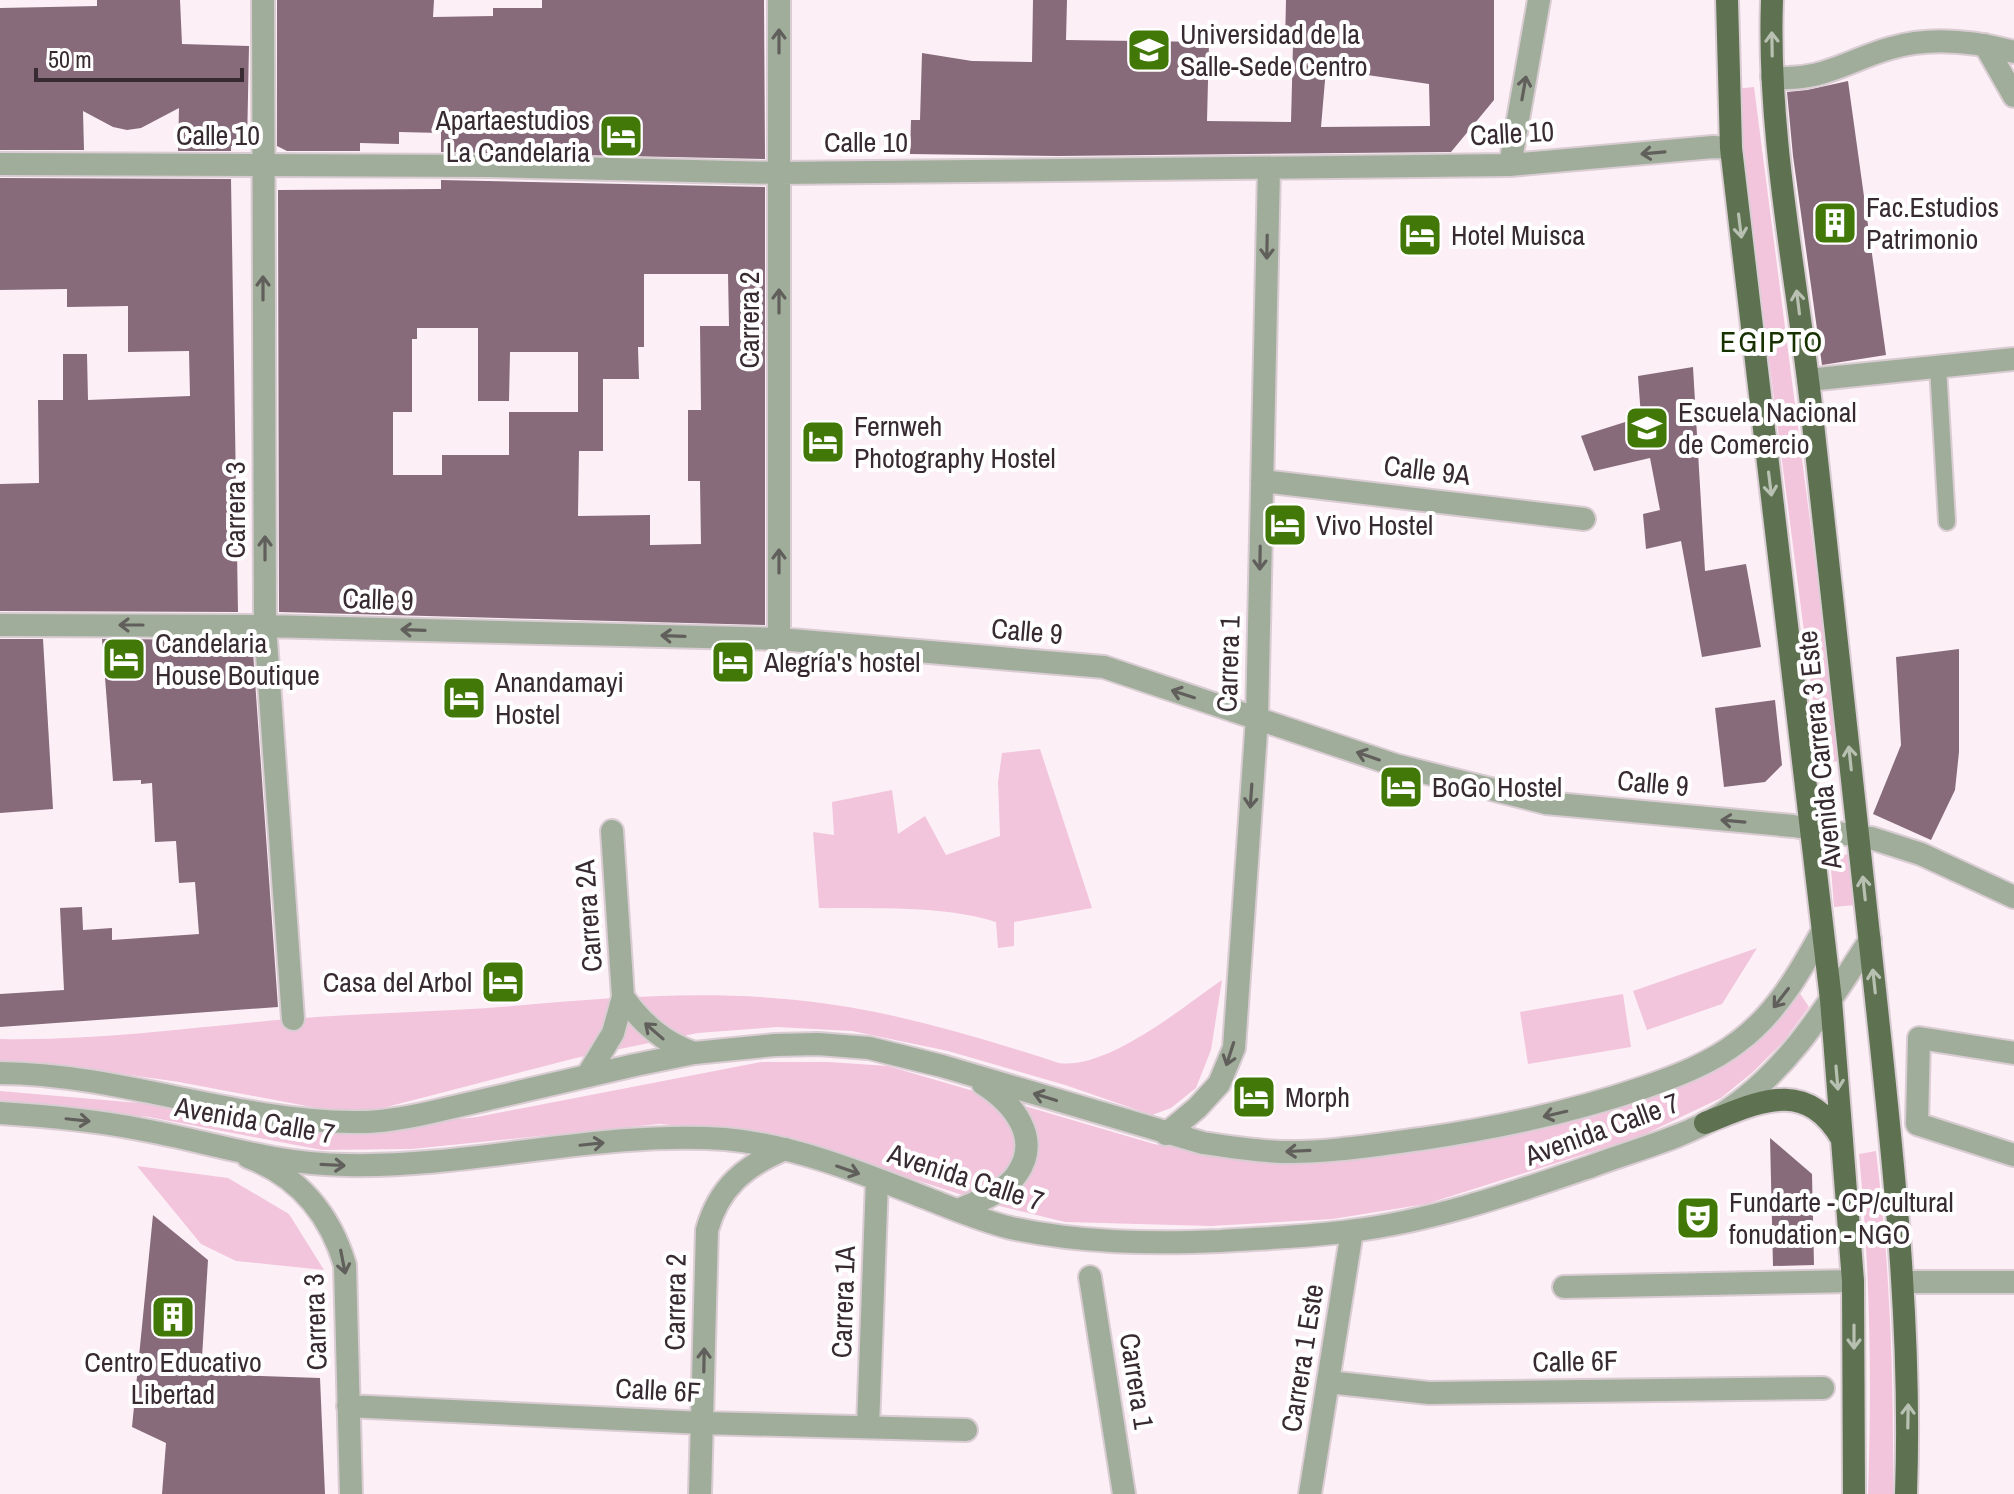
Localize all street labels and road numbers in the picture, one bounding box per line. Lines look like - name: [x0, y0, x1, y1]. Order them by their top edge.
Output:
- street label: Calle 10: [1469, 112, 1555, 154]
- street label: Calle 10: [176, 116, 260, 154]
- street label: Calle 10: [824, 123, 908, 161]
- street label: Carrera 2: [730, 272, 768, 368]
- street label: Calle 9A: [1382, 446, 1473, 494]
- street label: Carrera 3: [216, 462, 254, 558]
- street label: Calle 9: [342, 579, 414, 619]
- street label: Calle 9: [990, 609, 1064, 653]
- street label: Carrera 1: [1207, 615, 1249, 713]
- street label: Avenida Carrera 3 Este: [1788, 629, 1851, 872]
- street label: Calle 9: [1616, 761, 1690, 805]
- street label: Carrera 2A: [565, 858, 611, 973]
- street label: Avenida Calle 7: [1519, 1083, 1684, 1175]
- street label: Avenida Calle 7: [171, 1087, 338, 1153]
- street label: Avenida Calle 7: [882, 1134, 1049, 1220]
- street label: Carrera 1A: [822, 1245, 864, 1359]
- street label: Carrera 2: [655, 1253, 695, 1351]
- street label: Carrera 3: [294, 1273, 336, 1371]
- street label: Carrera 1 Este: [1272, 1281, 1332, 1435]
- street label: Carrera 1: [1111, 1330, 1163, 1432]
- street label: Calle 6F: [1532, 1341, 1618, 1381]
- street label: Calle 6F: [614, 1369, 702, 1411]

